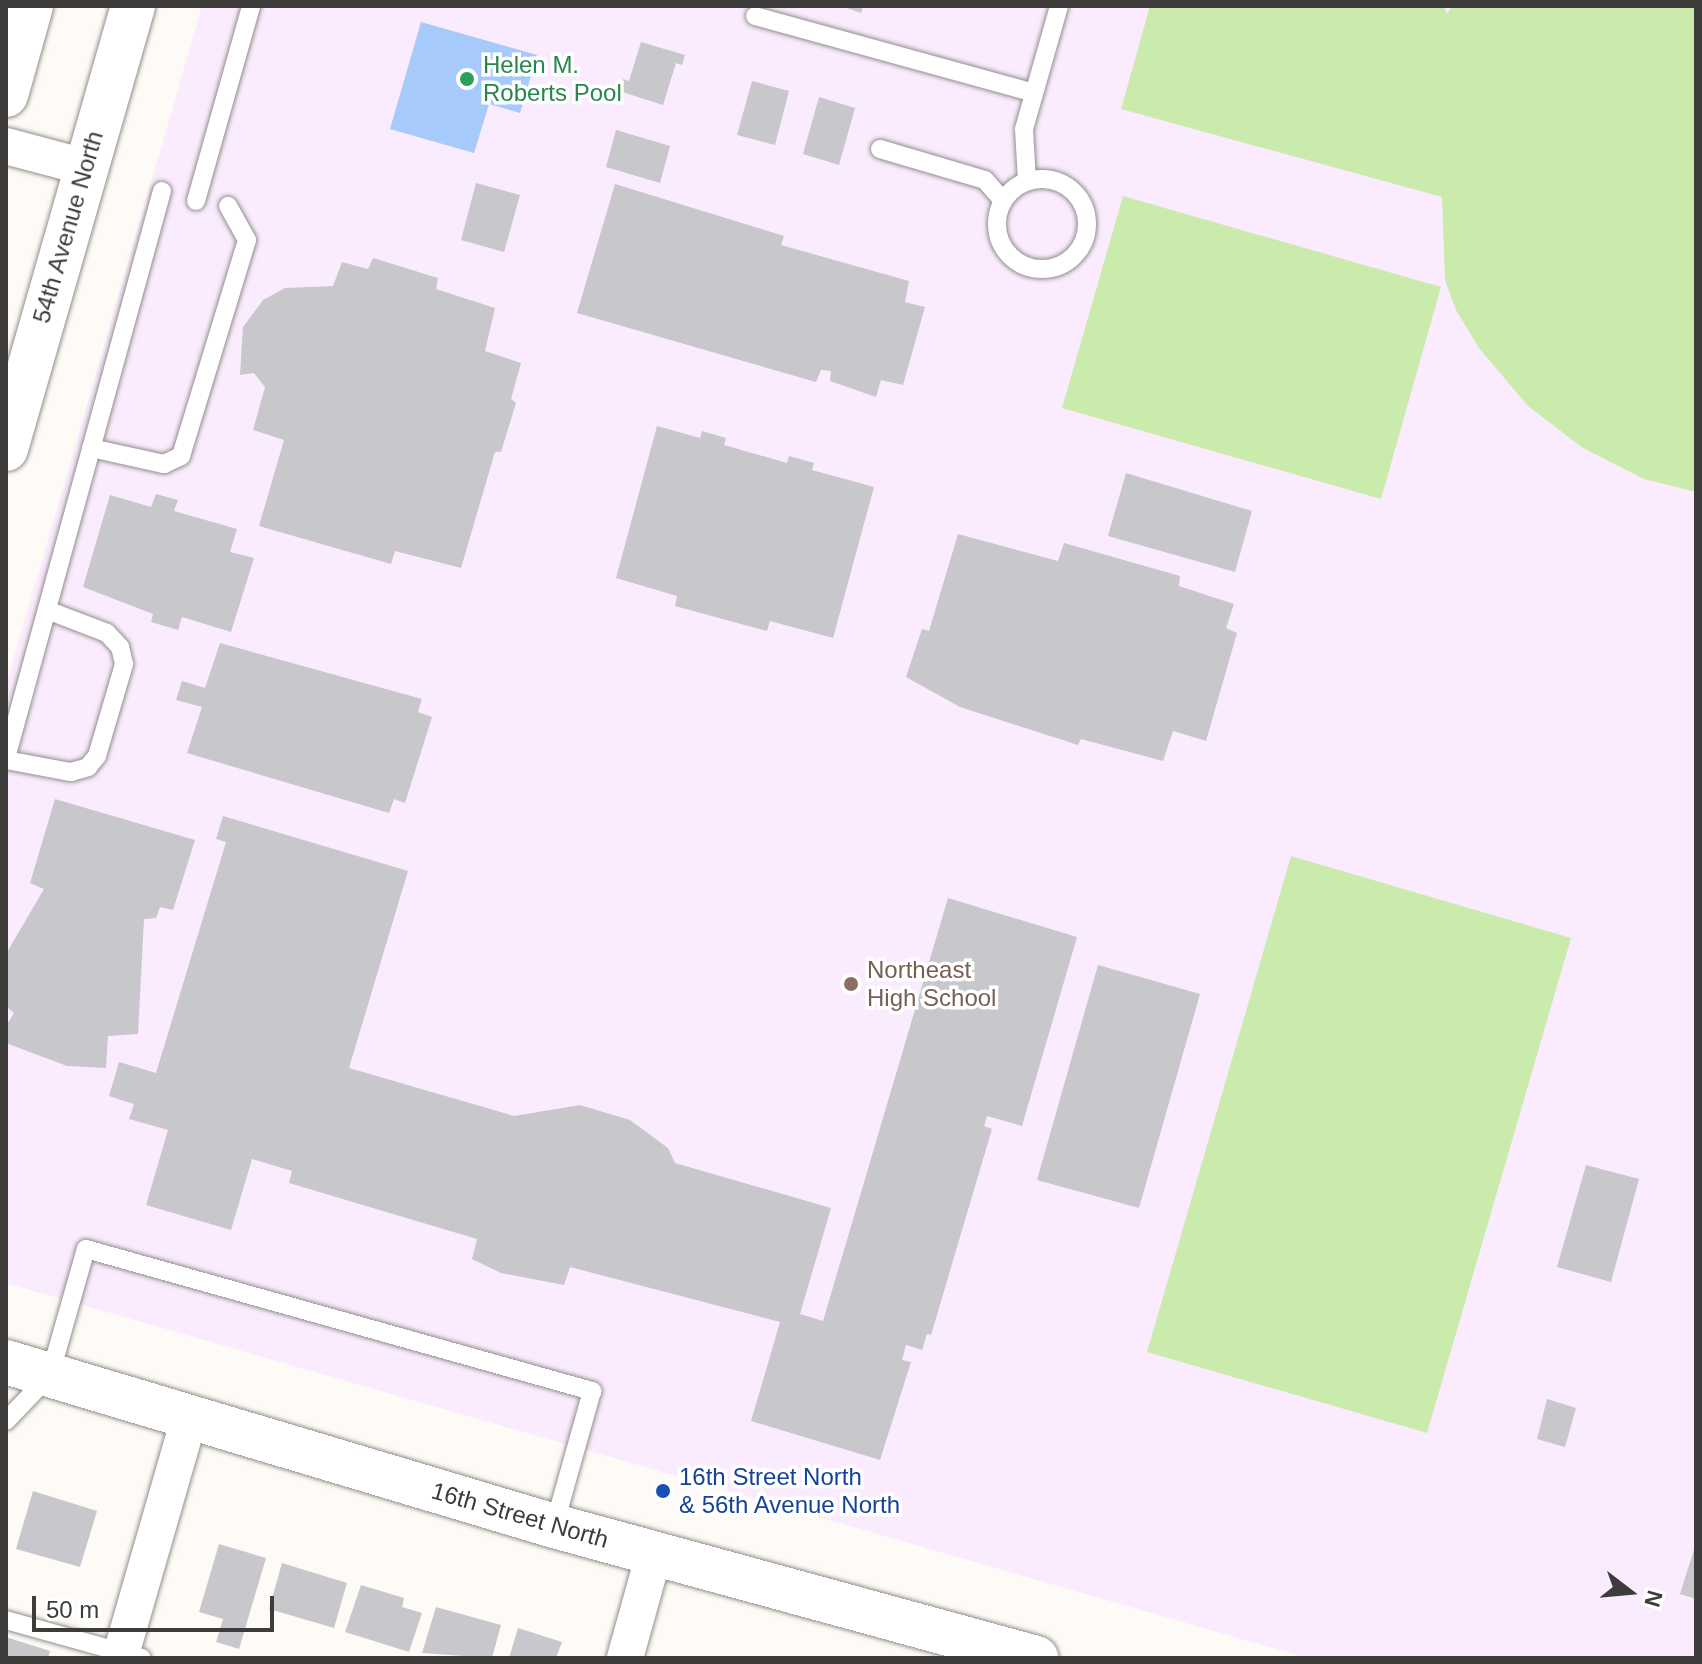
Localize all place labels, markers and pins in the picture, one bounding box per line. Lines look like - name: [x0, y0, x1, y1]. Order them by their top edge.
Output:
- place label: Helen M. Roberts Pool: [483, 51, 622, 107]
- marker: Helen M. Roberts Pool: [458, 70, 476, 88]
- place label: Northeast High School: [867, 956, 996, 1012]
- marker: Northeast High School: [842, 975, 860, 993]
- place label: 16th Street North & 56th Avenue North: [679, 1463, 901, 1519]
- marker: 16th Street North & 56th Avenue North: [654, 1482, 672, 1500]

